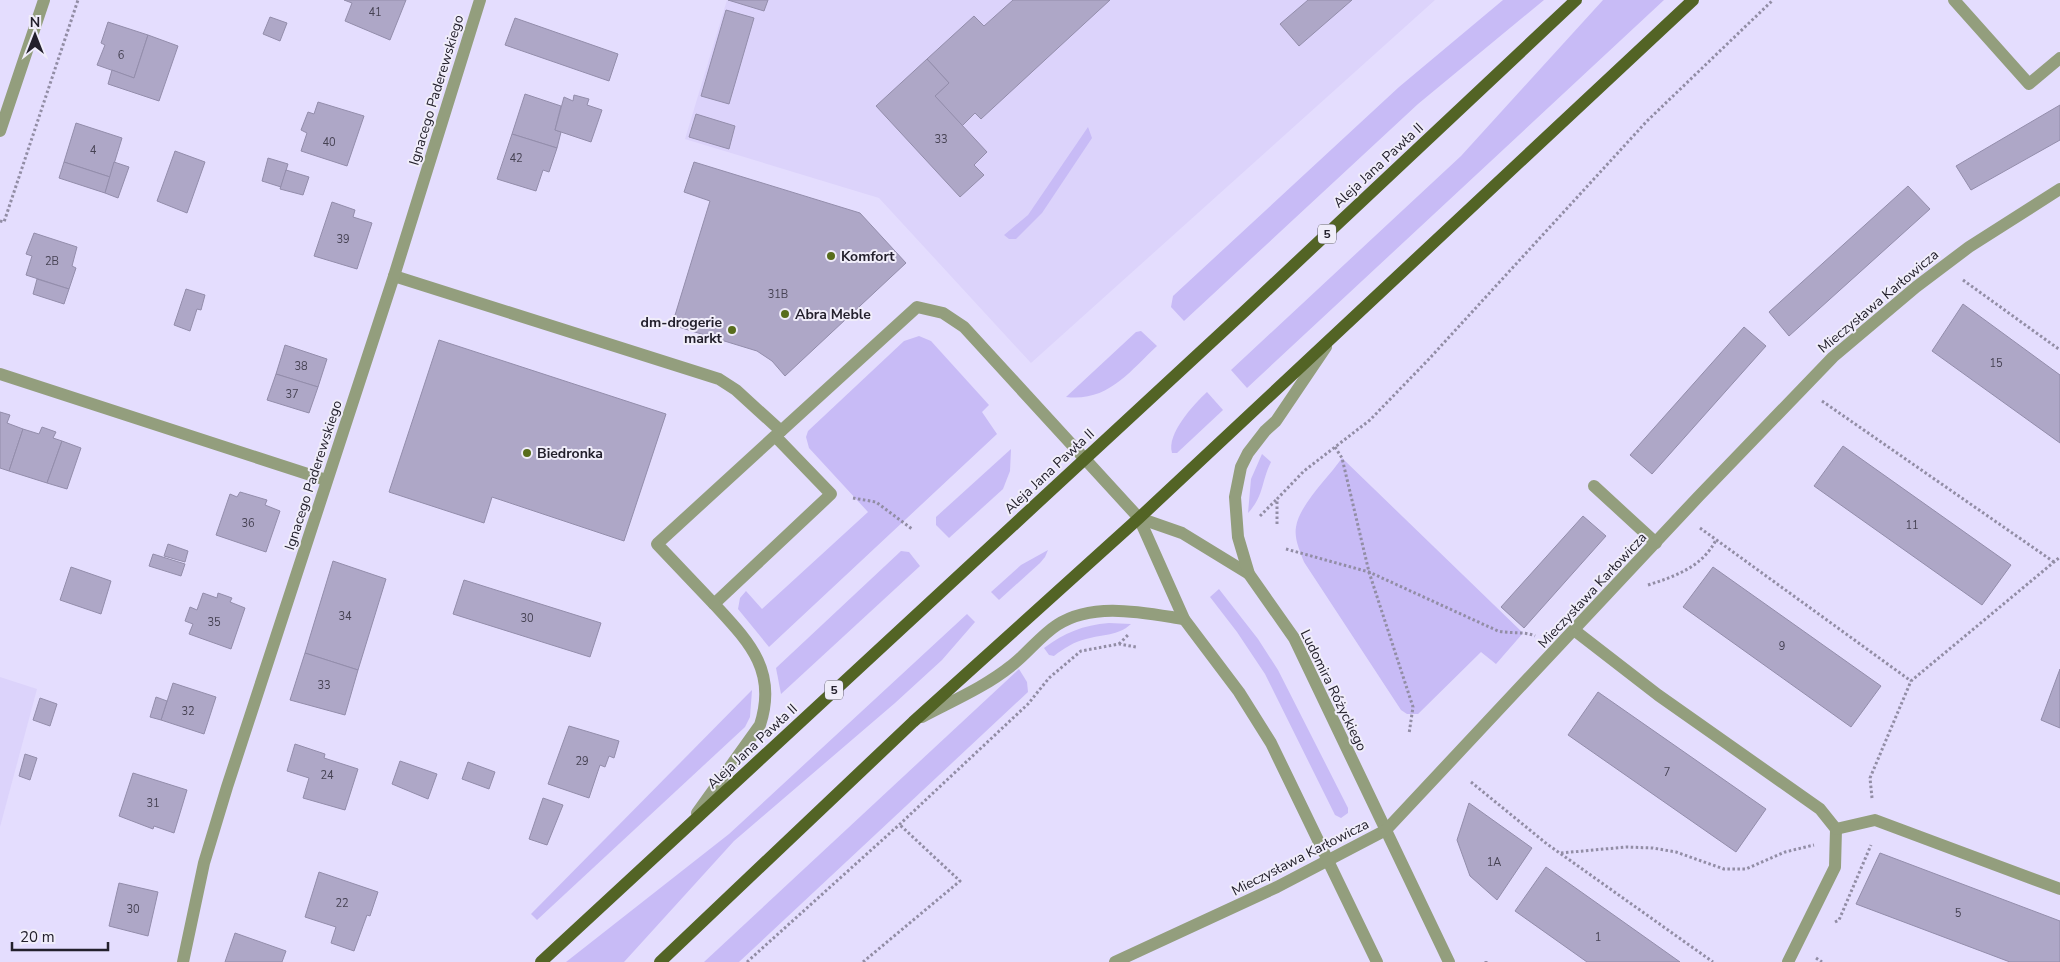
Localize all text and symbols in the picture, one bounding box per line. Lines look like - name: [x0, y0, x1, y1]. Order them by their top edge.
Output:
- house number: 41: [368, 5, 382, 20]
- north arrow: [10, 10, 60, 60]
- street label: Ignacego Paderewskiego: [405, 12, 468, 168]
- text: N: [30, 13, 40, 32]
- house number: 6: [118, 48, 125, 63]
- street label: Aleja Jana Pawła II: [1329, 119, 1428, 212]
- house number: 33: [934, 132, 948, 147]
- house number: 40: [322, 135, 336, 150]
- house number: 4: [90, 143, 97, 158]
- house number: 42: [509, 151, 523, 166]
- road number: 5: [1318, 224, 1336, 243]
- house number: 39: [336, 232, 350, 247]
- street label: Mieczysława Karłowicza: [1814, 245, 1943, 357]
- place label: Komfort: [841, 247, 895, 266]
- marker: Komfort: [825, 250, 837, 262]
- house number: 2B: [45, 254, 59, 269]
- house number: 31B: [768, 287, 788, 302]
- place label: Abra Meble: [795, 305, 871, 324]
- marker: Abra Meble: [779, 308, 791, 320]
- place label: dm-drogerie markt: [641, 313, 723, 348]
- marker: dm-drogerie markt: [726, 324, 738, 336]
- house number: 15: [1989, 356, 2003, 371]
- house number: 38: [294, 359, 308, 374]
- house number: 37: [285, 387, 299, 402]
- street label: Ignacego Paderewskiego: [280, 398, 347, 552]
- street label: Aleja Jana Pawła II: [1000, 425, 1099, 518]
- place label: Biedronka: [537, 444, 603, 463]
- marker: Biedronka: [521, 447, 533, 459]
- house number: 36: [241, 516, 255, 531]
- house number: 11: [1905, 518, 1919, 533]
- street label: Mieczysława Karłowicza: [1534, 528, 1651, 652]
- house number: 34: [338, 609, 352, 624]
- house number: 30: [520, 611, 534, 626]
- house number: 35: [207, 615, 221, 630]
- street label: Ludomira Różyckiego: [1296, 626, 1371, 754]
- house number: 9: [1779, 639, 1785, 654]
- house number: 33: [317, 678, 331, 693]
- road number: 5: [825, 680, 843, 700]
- street label: Aleja Jana Pawła II: [703, 700, 802, 793]
- house number: 32: [181, 704, 195, 719]
- house number: 29: [575, 754, 589, 769]
- house number: 7: [1664, 765, 1670, 780]
- house number: 24: [320, 768, 334, 783]
- house number: 31: [146, 796, 160, 811]
- street label: Mieczysława Karłowicza: [1228, 815, 1372, 900]
- house number: 1A: [1487, 855, 1501, 870]
- house number: 22: [335, 896, 349, 911]
- house number: 30: [126, 902, 140, 917]
- house number: 5: [1955, 906, 1962, 921]
- scale bar: [12, 920, 109, 952]
- text: 20 m: [20, 927, 55, 947]
- house number: 1: [1595, 930, 1601, 945]

